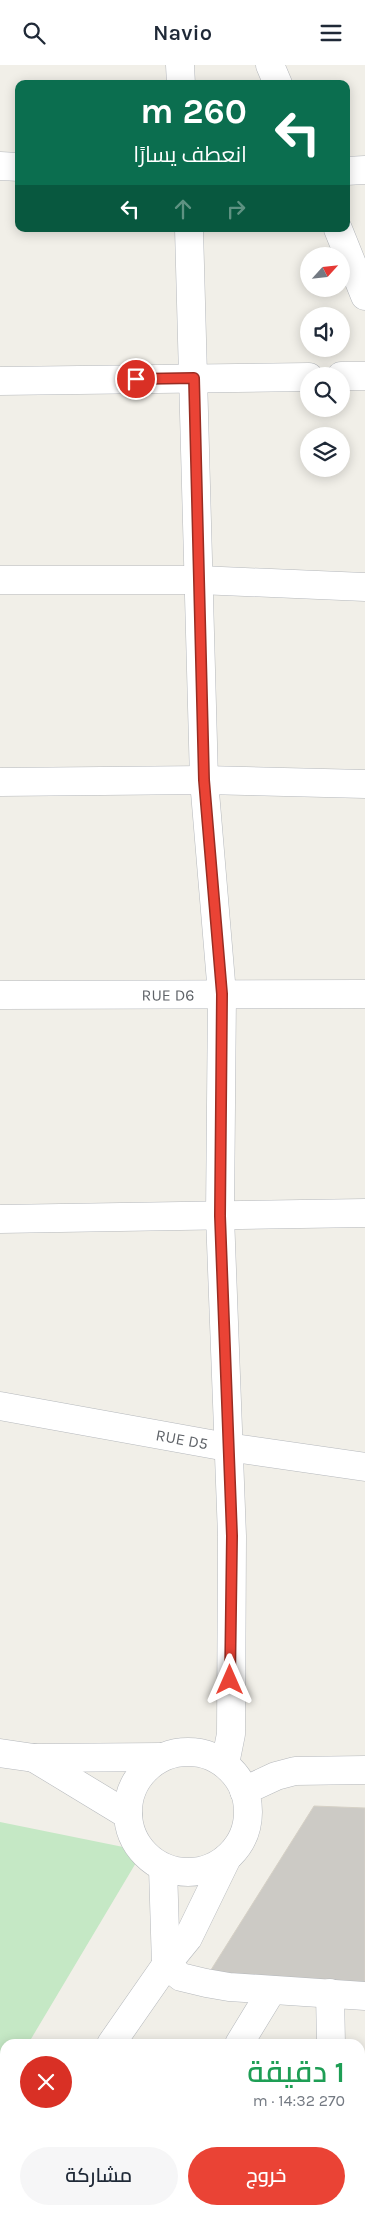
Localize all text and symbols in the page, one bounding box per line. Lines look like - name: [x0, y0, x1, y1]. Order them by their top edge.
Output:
- icon: search: [20, 19, 48, 47]
- icon: menu: [317, 19, 345, 47]
- text: Navio: [153, 20, 212, 46]
- text: 260 m: [140, 91, 247, 132]
- icon: left: [265, 100, 330, 165]
- text: انعطف يسارًا: [133, 142, 247, 168]
- icon: left: [116, 195, 144, 223]
- icon: ahead: [169, 195, 197, 223]
- icon: right: [222, 195, 250, 223]
- north arrow: [300, 247, 350, 297]
- map controls: [300, 247, 350, 477]
- button: sound: [300, 307, 350, 357]
- pin: [115, 358, 157, 400]
- icon: arrive: [122, 365, 150, 393]
- button: search: [300, 367, 350, 417]
- button: layers: [300, 427, 350, 477]
- street label: RUE D6: [142, 985, 194, 1005]
- street label: RUE D5: [154, 1425, 210, 1453]
- position arrow: [203, 1653, 255, 1705]
- text: 1 دقيقة: [247, 2054, 345, 2090]
- button: close: [20, 2056, 72, 2108]
- text: 270 m · 14:32: [253, 2091, 345, 2110]
- button: مشاركة: [20, 2147, 178, 2205]
- button: خروج: [188, 2147, 345, 2205]

